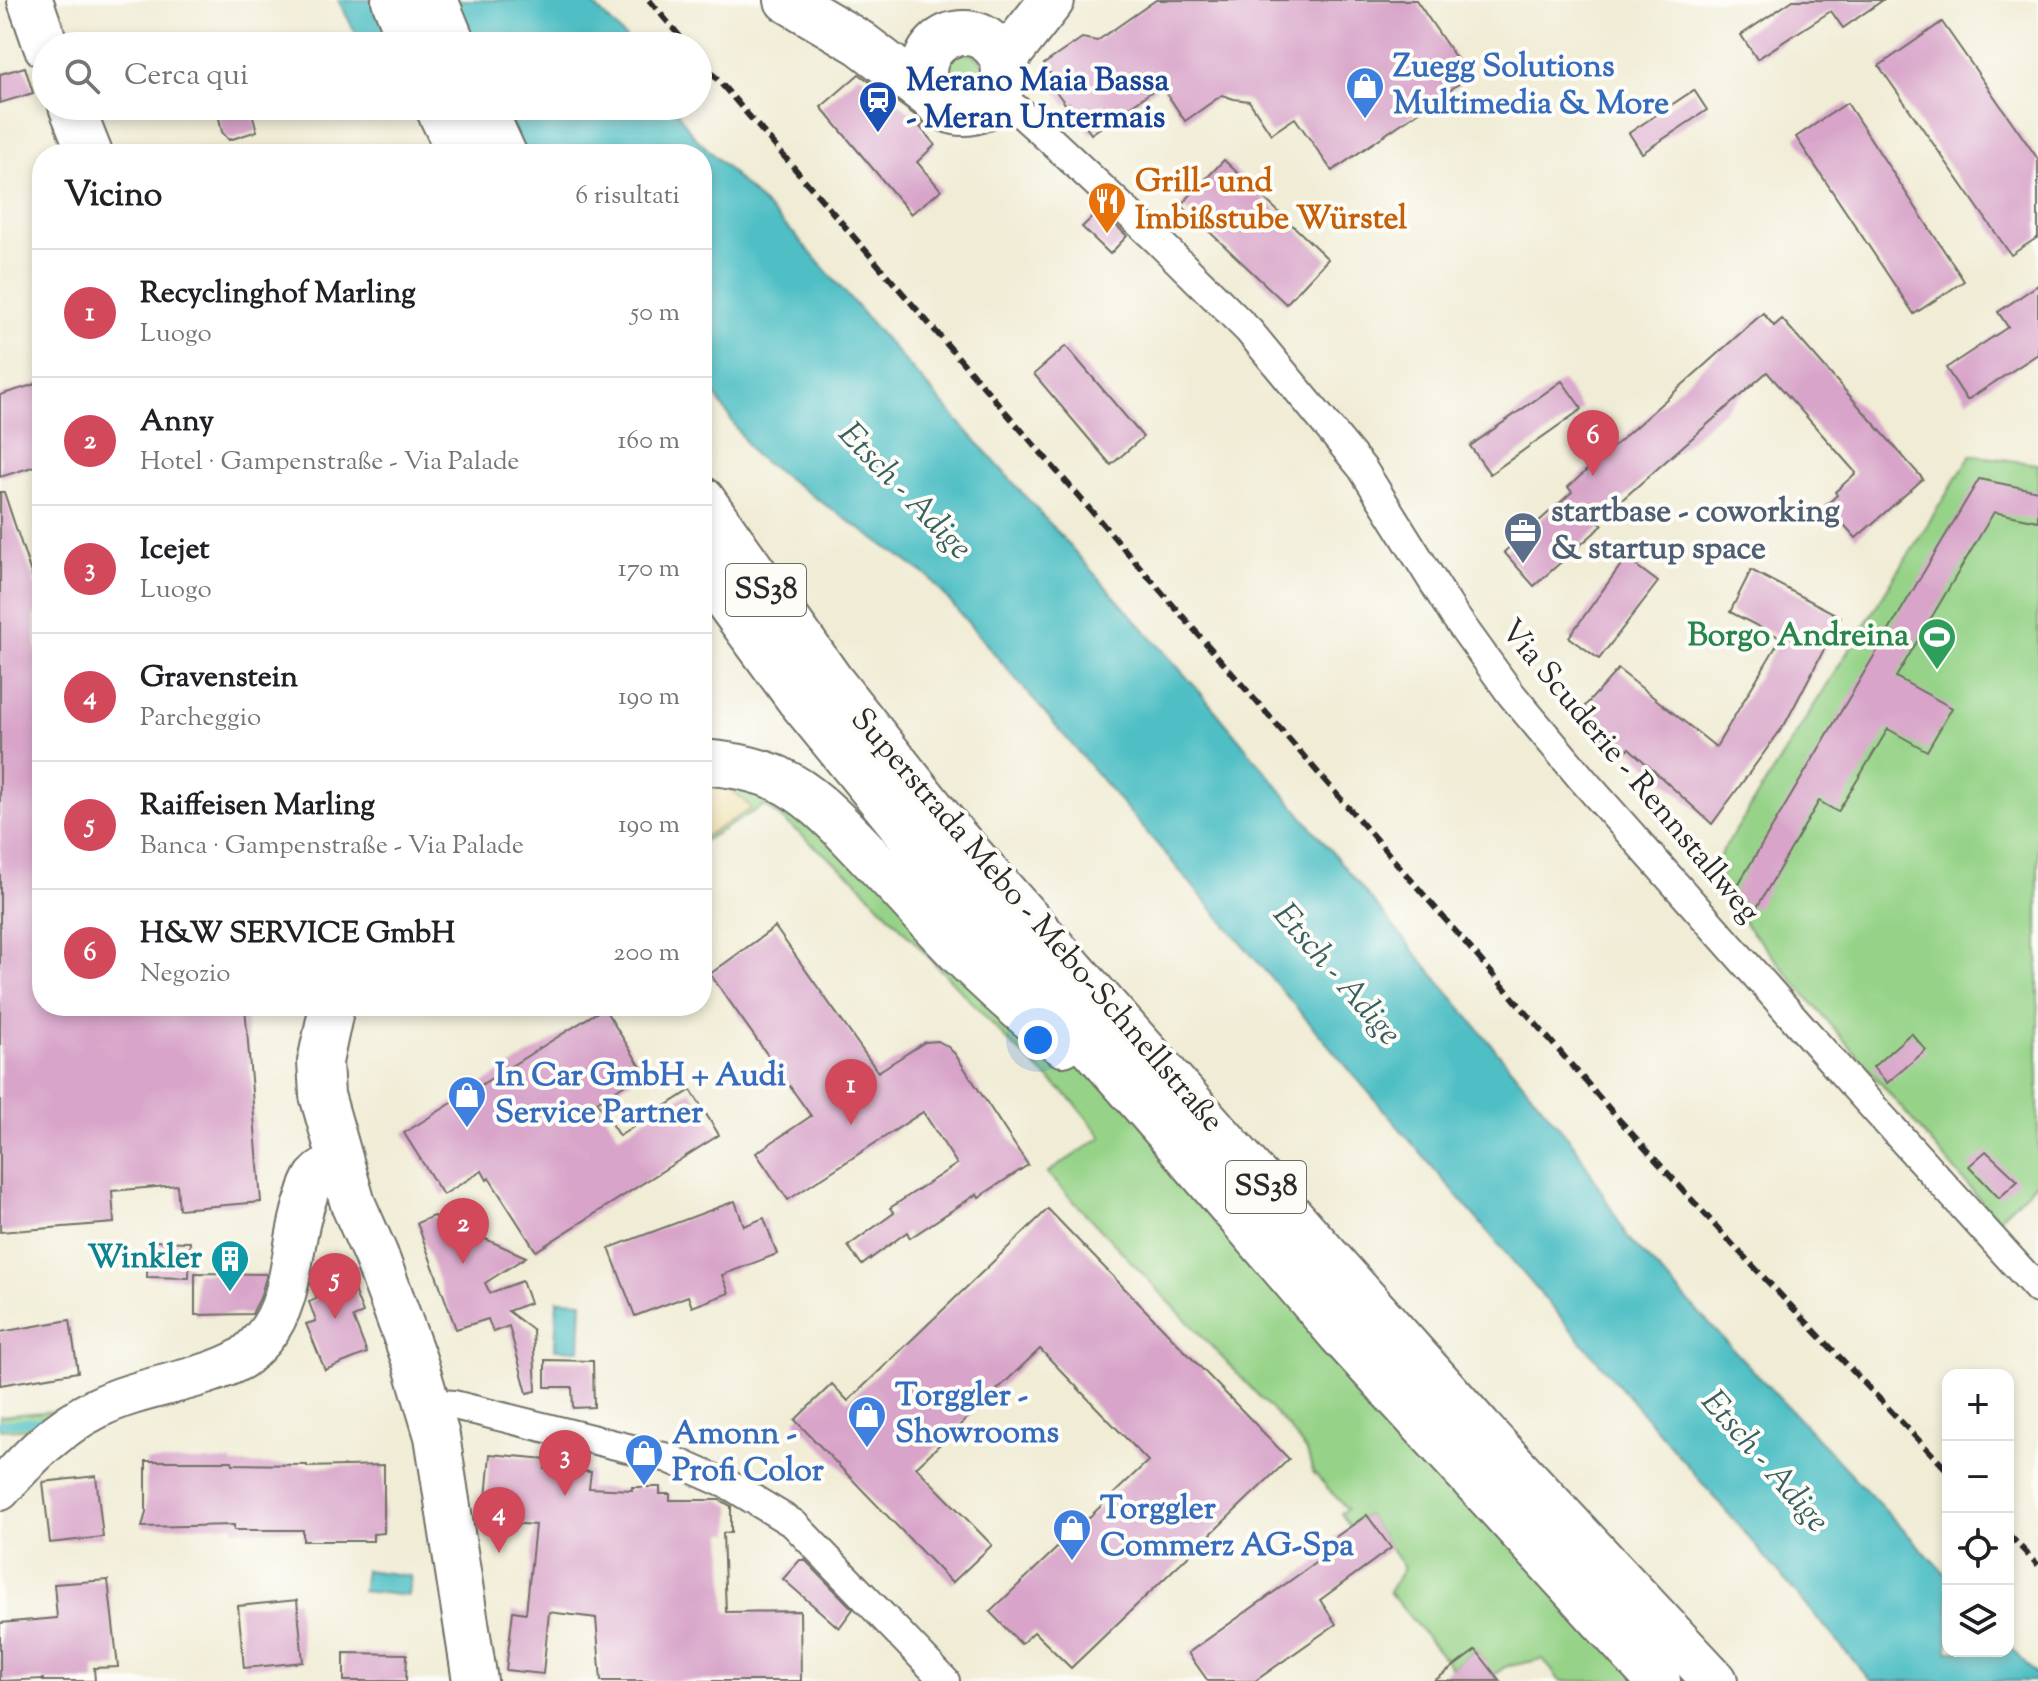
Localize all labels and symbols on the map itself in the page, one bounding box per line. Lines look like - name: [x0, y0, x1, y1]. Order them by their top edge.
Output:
- place label: Zuegg Solutions Multimedia & More: [1393, 45, 1669, 128]
- place label: Merano Maia Bassa - Meran Untermais: [906, 59, 1169, 142]
- shop icon: Zuegg Solutions Multimedia & More: [1344, 65, 1386, 120]
- station icon: Merano Maia Bassa - Meran Untermais: [857, 79, 899, 134]
- place label: Grill- und Imbißstube Würstel: [1135, 160, 1407, 243]
- restaurant icon: Grill- und Imbißstube Würstel: [1086, 180, 1128, 235]
- pin: 6: [1567, 410, 1619, 476]
- water label: Etsch - Adige: [825, 412, 983, 572]
- place label: startbase - coworking & startup space: [1551, 490, 1840, 573]
- office icon: startbase - coworking & startup space: [1502, 510, 1544, 565]
- road number: SS38: [726, 564, 806, 616]
- street label: Via Scuderie - Rennstallweg: [1488, 610, 1770, 934]
- place label: Borgo Andreina: [1688, 614, 1909, 660]
- sports icon: Borgo Andreina: [1916, 616, 1958, 671]
- street label: Superstrada Mebo - Mebo-Schnellstraße: [838, 699, 1234, 1143]
- water label: Etsch - Adige: [1260, 893, 1412, 1057]
- your location: [1018, 1020, 1058, 1060]
- place label: In Car GmbH + Audi Service Partner: [495, 1054, 786, 1137]
- pin: 1: [825, 1059, 877, 1125]
- shop icon: In Car GmbH + Audi Service Partner: [446, 1074, 488, 1129]
- road number: SS38: [1226, 1161, 1306, 1213]
- pin: 2: [437, 1198, 489, 1264]
- place label: Winkler: [87, 1236, 203, 1282]
- building icon: Winkler: [209, 1238, 251, 1293]
- pin: 5: [309, 1253, 361, 1319]
- place label: Torggler - Showrooms: [895, 1374, 1059, 1457]
- water label: Etsch - Adige: [1688, 1380, 1840, 1544]
- shop icon: Torggler - Showrooms: [846, 1394, 888, 1449]
- place label: Amonn - Profi Color: [672, 1412, 825, 1495]
- pin: 3: [539, 1430, 591, 1496]
- shop icon: Amonn - Profi Color: [623, 1432, 665, 1487]
- pin: 4: [473, 1487, 525, 1553]
- place label: Torggler Commerz AG-Spa: [1100, 1487, 1354, 1570]
- shop icon: Torggler Commerz AG-Spa: [1051, 1507, 1093, 1562]

